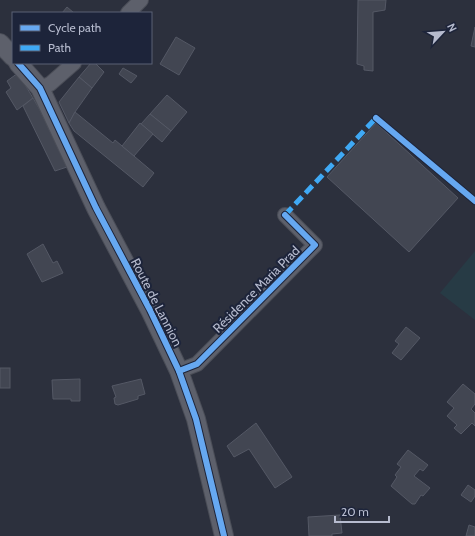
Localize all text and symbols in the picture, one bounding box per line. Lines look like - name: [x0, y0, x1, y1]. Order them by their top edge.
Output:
- legend: [12, 12, 152, 64]
- north arrow: [423, 12, 463, 52]
- text: Cycle path: [48, 20, 101, 35]
- text: N: [444, 21, 460, 34]
- text: Path: [48, 40, 71, 55]
- street label: Résidence Maria Prad: [209, 242, 303, 336]
- street label: Route de Lannion: [128, 255, 186, 349]
- scale bar: [335, 498, 389, 524]
- text: 20 m: [341, 504, 369, 519]

